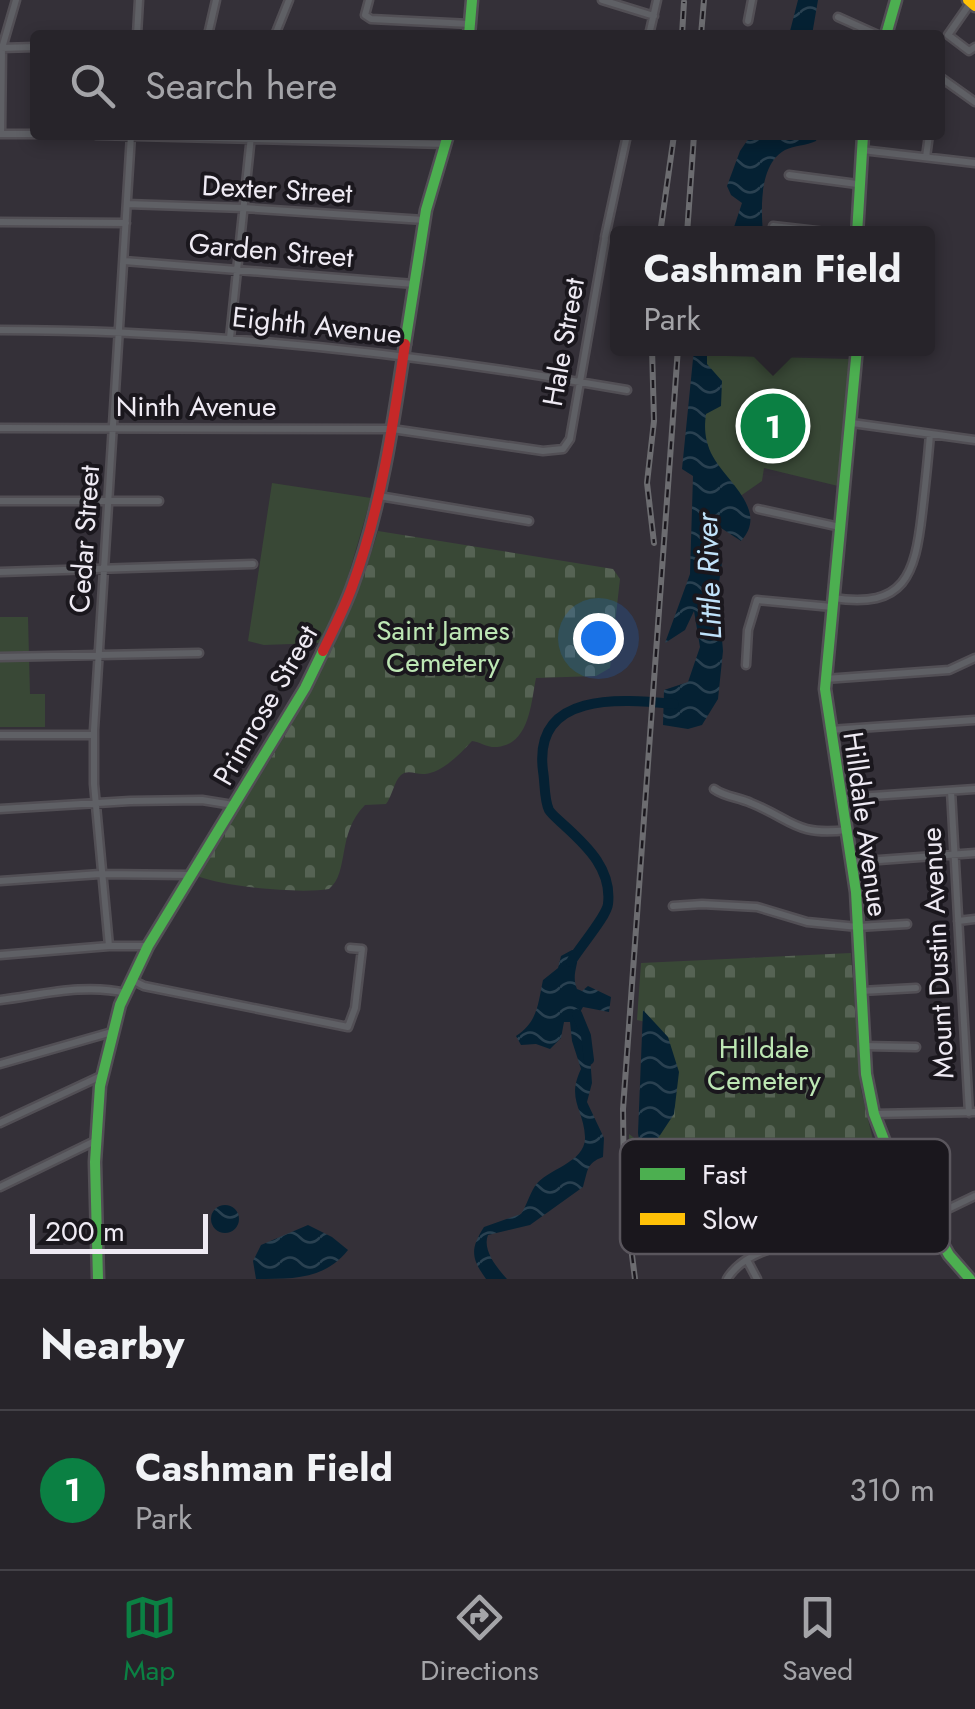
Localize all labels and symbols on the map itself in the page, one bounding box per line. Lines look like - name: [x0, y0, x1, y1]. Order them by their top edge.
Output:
- street label: Dexter Street: [201, 165, 354, 214]
- street label: Garden Street: [187, 223, 355, 278]
- street label: Hale Street: [532, 274, 595, 409]
- street label: Eighth Avenue: [230, 296, 404, 355]
- street label: Ninth Avenue: [116, 386, 276, 427]
- pin: 1: [740, 388, 806, 464]
- street label: Cedar Street: [59, 464, 110, 614]
- water label: Little River: [685, 510, 732, 640]
- park label: Saint James Cemetery: [376, 610, 510, 683]
- your location: [573, 613, 624, 664]
- street label: Primrose Street: [203, 617, 328, 793]
- street label: Hilldale Avenue: [832, 729, 899, 919]
- street label: Mount Dustin Avenue: [910, 826, 965, 1080]
- park label: Hilldale Cemetery: [707, 1028, 822, 1101]
- legend: [620, 1139, 950, 1254]
- text: Fast: [702, 1154, 747, 1195]
- text: Slow: [702, 1199, 758, 1240]
- scale bar: [30, 1209, 208, 1254]

